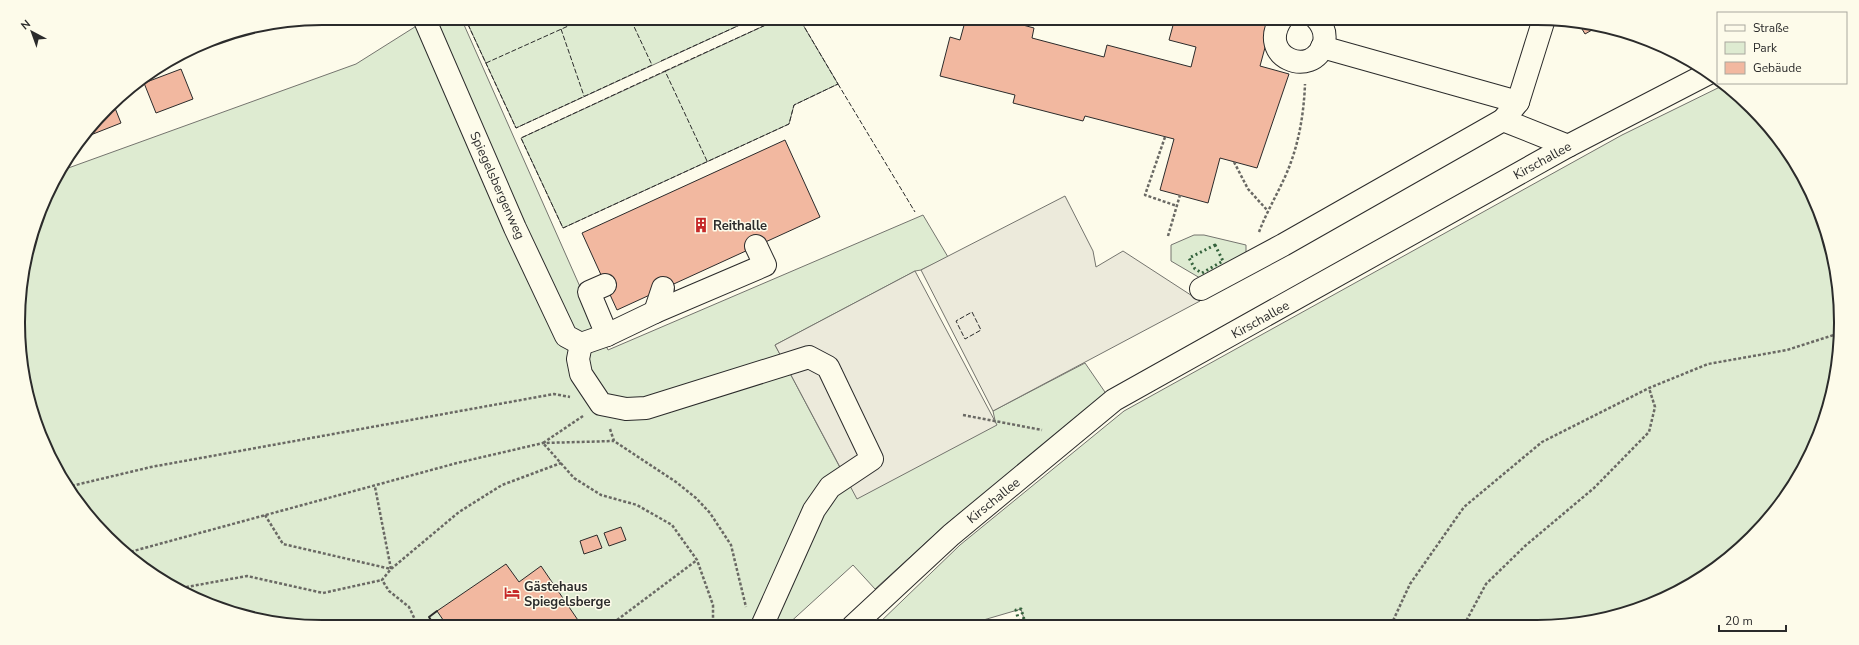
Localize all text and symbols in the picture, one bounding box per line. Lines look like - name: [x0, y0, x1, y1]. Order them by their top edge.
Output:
- north arrow: [12, 12, 52, 52]
- legend: [1717, 12, 1847, 84]
- text: N: [18, 16, 34, 33]
- text: Straße: [1753, 20, 1789, 36]
- text: Park: [1753, 40, 1778, 56]
- text: Gebäude: [1753, 60, 1802, 76]
- street label: Spiegelsbergenweg: [465, 129, 529, 242]
- street label: Kirschallee: [1510, 138, 1575, 184]
- building icon: Reithalle: [692, 216, 710, 234]
- place label: Reithalle: [713, 217, 767, 235]
- street label: Kirschallee: [1228, 297, 1293, 343]
- street label: Kirschallee: [963, 474, 1024, 528]
- place label: Gästehaus Spiegelsberge: [524, 578, 610, 611]
- hotel icon: Gästehaus Spiegelsberge: [503, 584, 521, 602]
- scale bar: [1719, 607, 1786, 633]
- text: 20 m: [1725, 613, 1753, 629]

